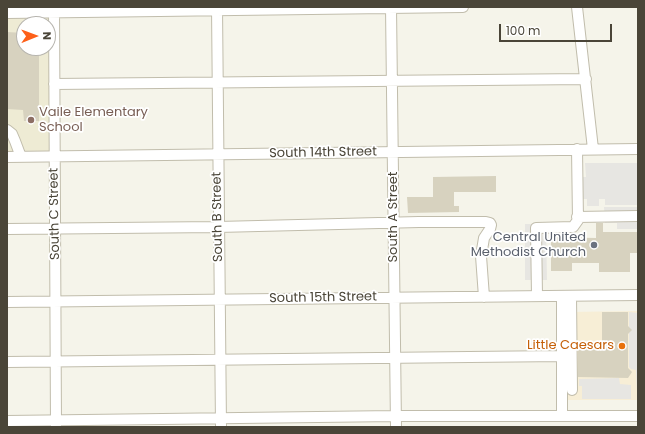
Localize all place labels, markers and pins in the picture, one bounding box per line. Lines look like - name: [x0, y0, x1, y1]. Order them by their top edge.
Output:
- place label: Vaile Elementary School: [39, 105, 148, 136]
- marker: Vaile Elementary School: [26, 115, 36, 125]
- place label: Central United Methodist Church: [471, 230, 586, 261]
- marker: Central United Methodist Church: [589, 240, 599, 250]
- place label: Little Caesars: [527, 338, 614, 354]
- marker: Little Caesars: [617, 341, 627, 351]

